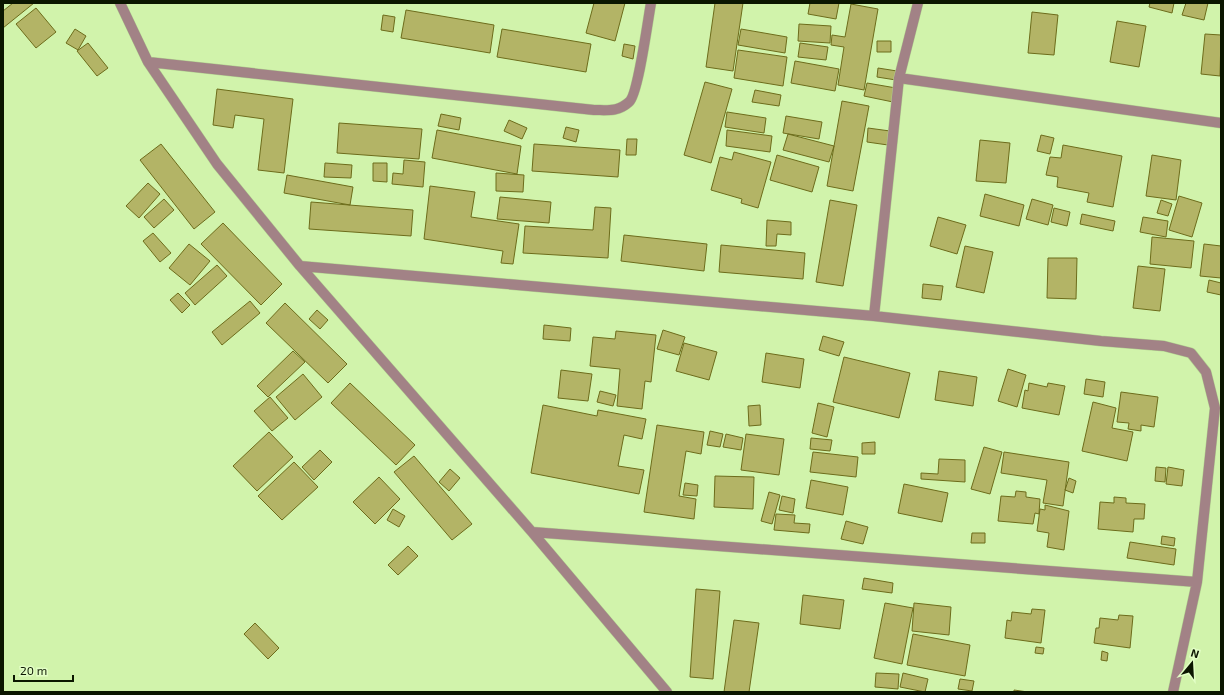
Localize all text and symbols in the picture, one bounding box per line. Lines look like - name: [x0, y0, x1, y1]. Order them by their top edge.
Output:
- north arrow: [1172, 643, 1212, 683]
- text: N: [1189, 646, 1201, 660]
- scale bar: [14, 657, 73, 683]
- text: 20 m: [20, 663, 47, 677]

